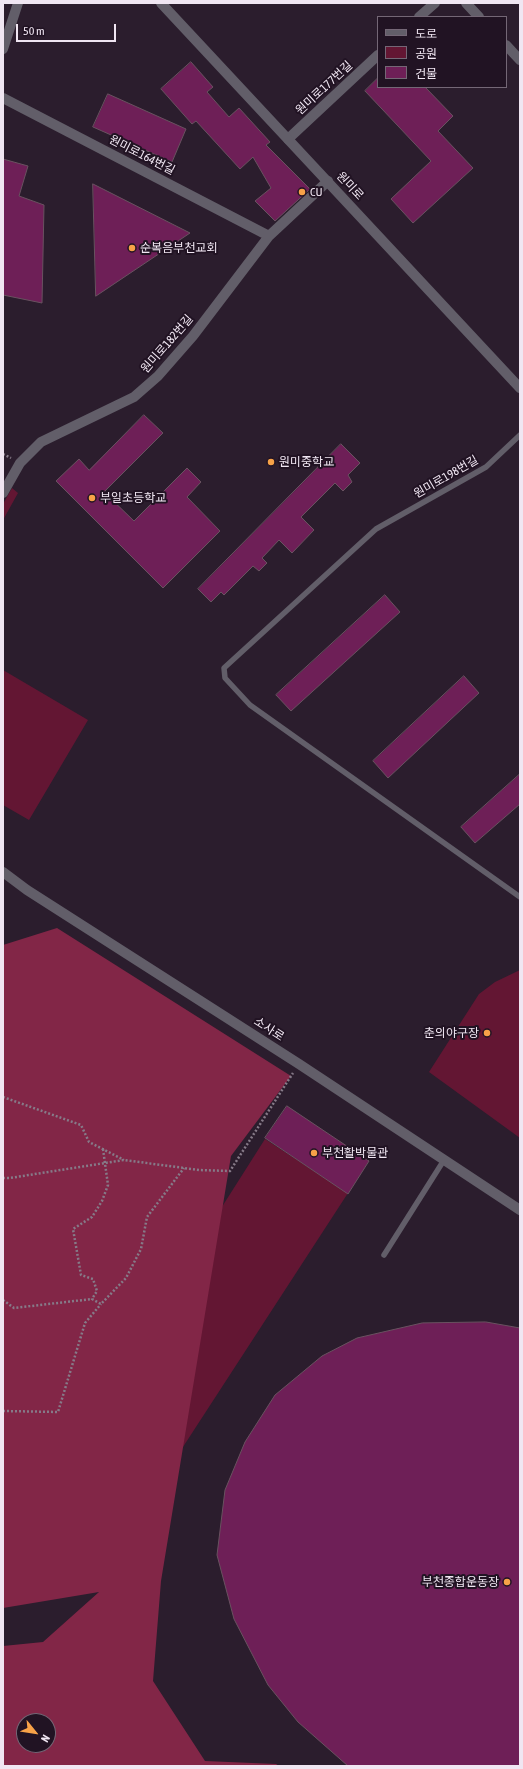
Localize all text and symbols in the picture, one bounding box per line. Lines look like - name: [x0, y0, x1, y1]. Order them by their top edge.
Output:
- scale bar: [18, 16, 118, 42]
- legend: [377, 16, 507, 88]
- text: 50 m: [23, 24, 45, 38]
- text: 도로: [415, 27, 437, 41]
- text: 공원: [415, 47, 437, 61]
- street label: 원미로177번길: [293, 58, 355, 118]
- text: 건물: [415, 67, 437, 81]
- street label: 원미로164번길: [107, 132, 177, 178]
- street label: 원미로: [333, 169, 367, 203]
- place label: CU: [310, 185, 322, 199]
- marker: CU: [297, 187, 307, 197]
- place label: 순복음부천교회: [140, 241, 217, 255]
- marker: 순복음부천교회: [127, 243, 137, 253]
- street label: 원미로182번길: [138, 312, 196, 376]
- street label: 원미로198번길: [411, 453, 481, 501]
- place label: 원미중학교: [279, 455, 334, 469]
- marker: 원미중학교: [266, 457, 276, 467]
- place label: 부일초등학교: [100, 491, 166, 505]
- marker: 부일초등학교: [87, 493, 97, 503]
- street label: 소사로: [251, 1014, 287, 1044]
- place label: 춘의야구장: [424, 1026, 479, 1040]
- marker: 춘의야구장: [482, 1028, 492, 1038]
- place label: 부천활박물관: [322, 1146, 388, 1160]
- marker: 부천활박물관: [309, 1148, 319, 1158]
- place label: 부천종합운동장: [422, 1575, 499, 1589]
- marker: 부천종합운동장: [502, 1577, 512, 1587]
- north arrow: [16, 1713, 56, 1753]
- text: N: [39, 1733, 52, 1744]

